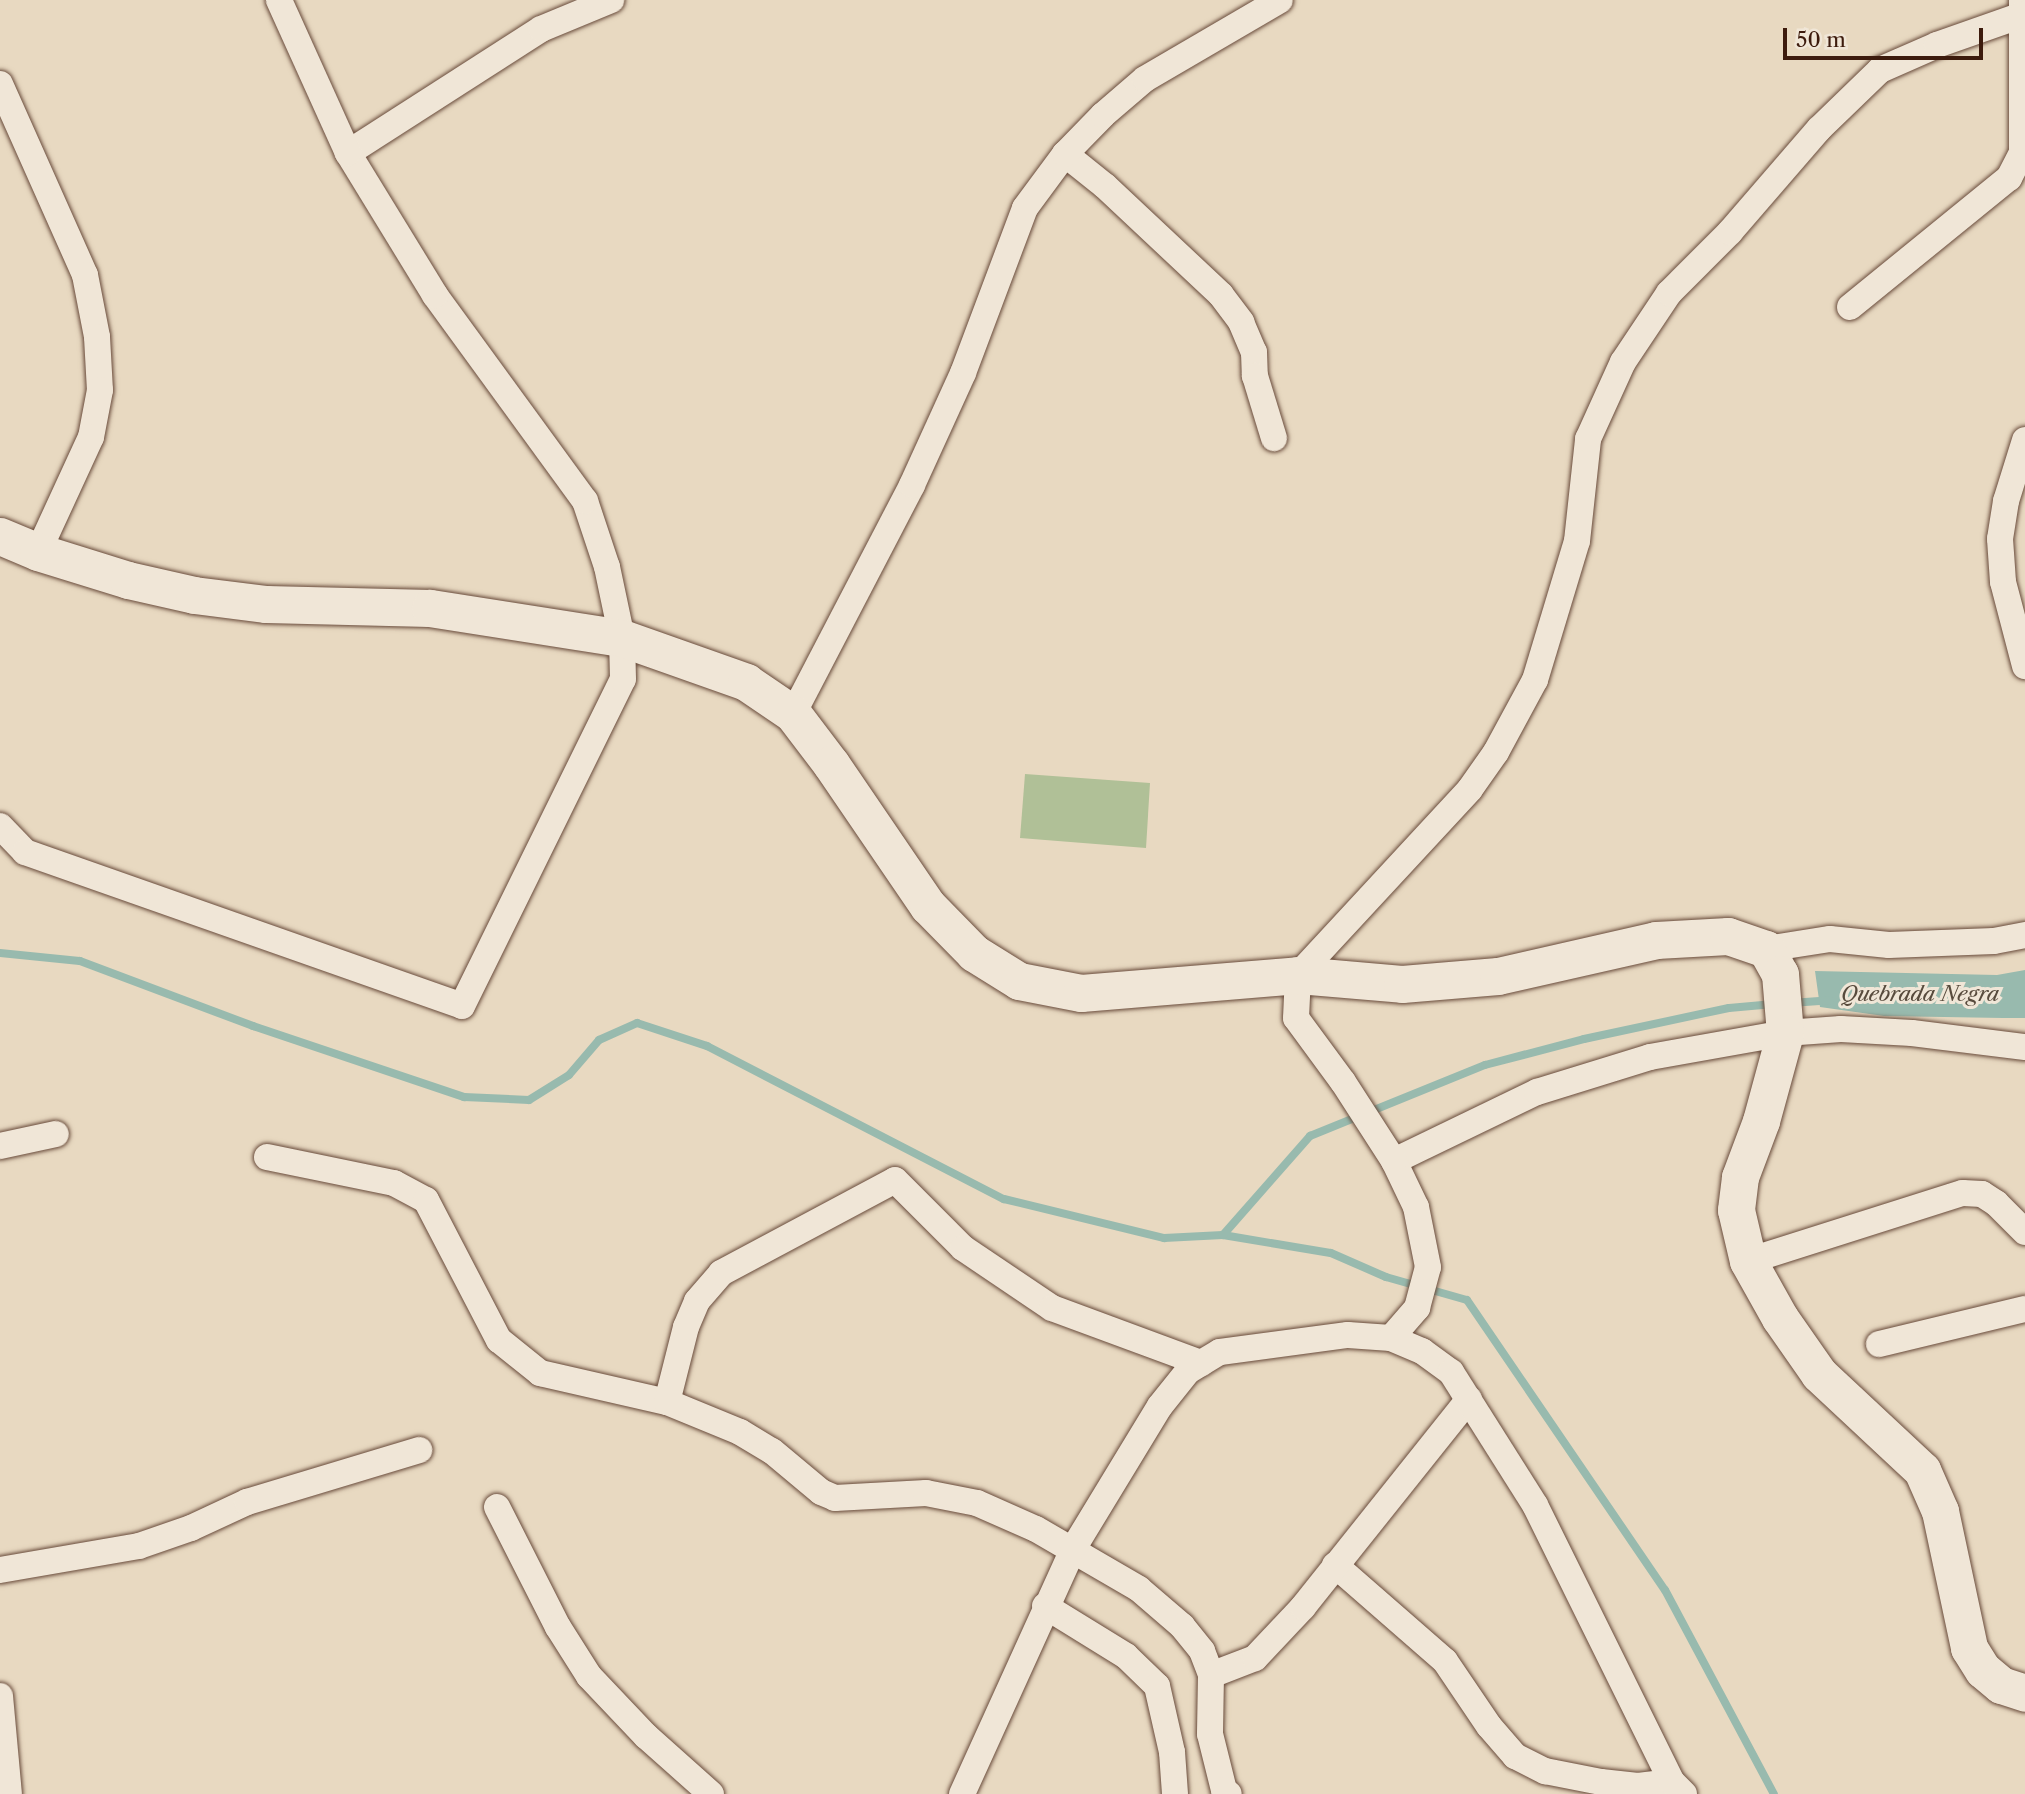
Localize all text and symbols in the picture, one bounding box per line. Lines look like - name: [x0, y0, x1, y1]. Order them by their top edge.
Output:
- scale bar: [1787, 14, 1986, 58]
- text: 50 m: [1796, 27, 1846, 52]
- water label: Quebrada Negra: [1841, 981, 1999, 1007]

